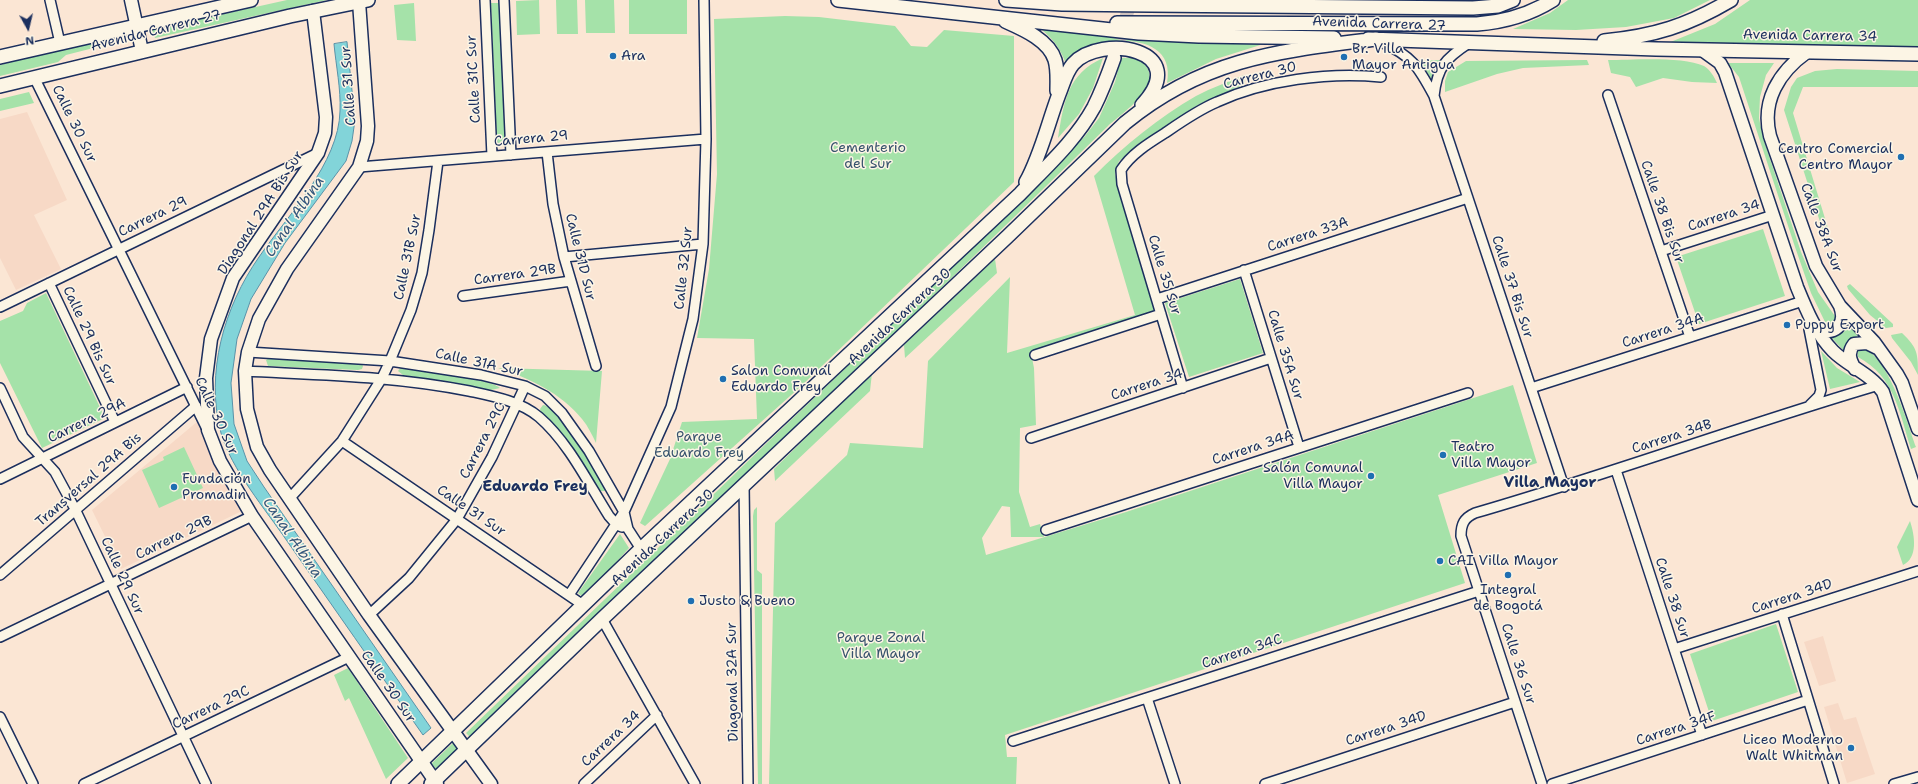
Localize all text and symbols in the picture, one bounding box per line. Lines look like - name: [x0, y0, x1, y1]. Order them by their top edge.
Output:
- street label: Avenida Carrera 27: [89, 7, 223, 55]
- north arrow: [8, 8, 48, 48]
- street label: Avenida Carrera 27: [1312, 13, 1446, 35]
- street label: Avenida Carrera 34: [1743, 26, 1877, 46]
- text: N: [24, 32, 35, 48]
- street label: Calle 31C Sur: [463, 34, 485, 124]
- place label: Br. Villa Mayor Antigua: [1352, 41, 1455, 74]
- street label: Calle 31 Sur: [338, 46, 360, 126]
- place label: Ara: [621, 48, 645, 64]
- marker: Ara: [608, 51, 618, 61]
- marker: Br. Villa Mayor Antigua: [1339, 52, 1349, 62]
- street label: Carrera 30: [1222, 59, 1298, 93]
- street label: Calle 30 Sur: [48, 82, 100, 166]
- street label: Carrera 29: [493, 127, 569, 151]
- park label: Cementerio del Sur: [830, 140, 906, 172]
- place label: Centro Comercial Centro Mayor: [1778, 141, 1893, 174]
- street label: Diagonal 29A Bis Sur: [215, 148, 307, 278]
- marker: Centro Comercial Centro Mayor: [1896, 152, 1906, 162]
- street label: Calle 38 Bis Sur: [1637, 158, 1687, 266]
- water label: Canal Albina: [261, 173, 329, 261]
- street label: Calle 38A Sur: [1796, 181, 1846, 275]
- street label: Carrera 29: [116, 193, 190, 241]
- street label: Carrera 34: [1686, 196, 1762, 236]
- street label: Calle 31B Sur: [391, 212, 425, 302]
- street label: Calle 31D Sur: [561, 212, 599, 302]
- street label: Carrera 33A: [1265, 214, 1351, 256]
- street label: Calle 32 Sur: [671, 226, 697, 310]
- street label: Calle 35 Sur: [1144, 233, 1184, 317]
- street label: Calle 37 Bis Sur: [1487, 234, 1537, 340]
- street label: Carrera 29B: [473, 261, 557, 289]
- street label: Avenida Carrera 30: [845, 265, 955, 369]
- street label: Calle 29 Bis Sur: [59, 284, 119, 388]
- street label: Calle 35A Sur: [1263, 308, 1307, 402]
- street label: Carrera 34A: [1620, 310, 1706, 352]
- place label: Puppy Export: [1795, 317, 1884, 333]
- marker: Puppy Export: [1782, 320, 1792, 330]
- street label: Calle 31A Sur: [433, 345, 525, 381]
- place label: Salon Comunal Eduardo Frey: [731, 363, 831, 396]
- street label: Carrera 34: [1109, 365, 1185, 405]
- street label: Calle 30 Sur: [191, 374, 241, 458]
- marker: Salon Comunal Eduardo Frey: [718, 374, 728, 384]
- street label: Carrera 29A: [45, 395, 129, 447]
- street label: Carrera 29C: [457, 400, 509, 482]
- street label: Carrera 34B: [1630, 416, 1714, 458]
- street label: Carrera 34A: [1210, 427, 1296, 469]
- street label: Transversal 29A Bis: [33, 429, 145, 531]
- park label: Parque Eduardo Frey: [654, 429, 744, 462]
- place label: Teatro Villa Mayor: [1451, 439, 1531, 472]
- marker: Teatro Villa Mayor: [1438, 450, 1448, 460]
- place label: Salón Comunal Villa Mayor: [1263, 460, 1363, 492]
- place label: Fundación Promadin: [182, 471, 251, 504]
- marker: Salón Comunal Villa Mayor: [1366, 471, 1376, 481]
- district label: Villa Mayor: [1503, 474, 1597, 492]
- district label: Eduardo Frey: [482, 478, 588, 496]
- marker: Fundación Promadin: [169, 482, 179, 492]
- street label: Calle 31 Sur: [433, 482, 509, 540]
- street label: Avenida Carrera 30: [608, 486, 718, 590]
- water label: Canal Albina: [258, 494, 326, 582]
- street label: Carrera 29B: [133, 512, 215, 564]
- street label: Calle 29 Sur: [97, 535, 147, 617]
- place label: CAI Villa Mayor: [1448, 553, 1558, 569]
- street label: Calle 38 Sur: [1651, 555, 1693, 641]
- marker: CAI Villa Mayor: [1435, 556, 1445, 566]
- marker: Integral de Bogotá: [1503, 570, 1513, 580]
- street label: Carrera 34D: [1749, 576, 1835, 618]
- place label: Integral de Bogotá: [1473, 582, 1543, 614]
- place label: Justo & Bueno: [699, 593, 795, 609]
- marker: Justo & Bueno: [686, 596, 696, 606]
- street label: Calle 36 Sur: [1497, 621, 1539, 707]
- street label: Diagonal 32A Sur: [724, 622, 742, 742]
- park label: Parque Zonal Villa Mayor: [837, 630, 925, 662]
- street label: Carrera 34C: [1200, 631, 1284, 673]
- street label: Calle 30 Sur: [357, 648, 419, 726]
- street label: Carrera 29C: [170, 683, 252, 733]
- street label: Carrera 34: [578, 707, 644, 771]
- street label: Carrera 34D: [1343, 708, 1429, 750]
- street label: Carrera 34F: [1634, 708, 1718, 750]
- place label: Liceo Moderno Walt Whitman: [1743, 732, 1843, 764]
- marker: Liceo Moderno Walt Whitman: [1846, 743, 1856, 753]

